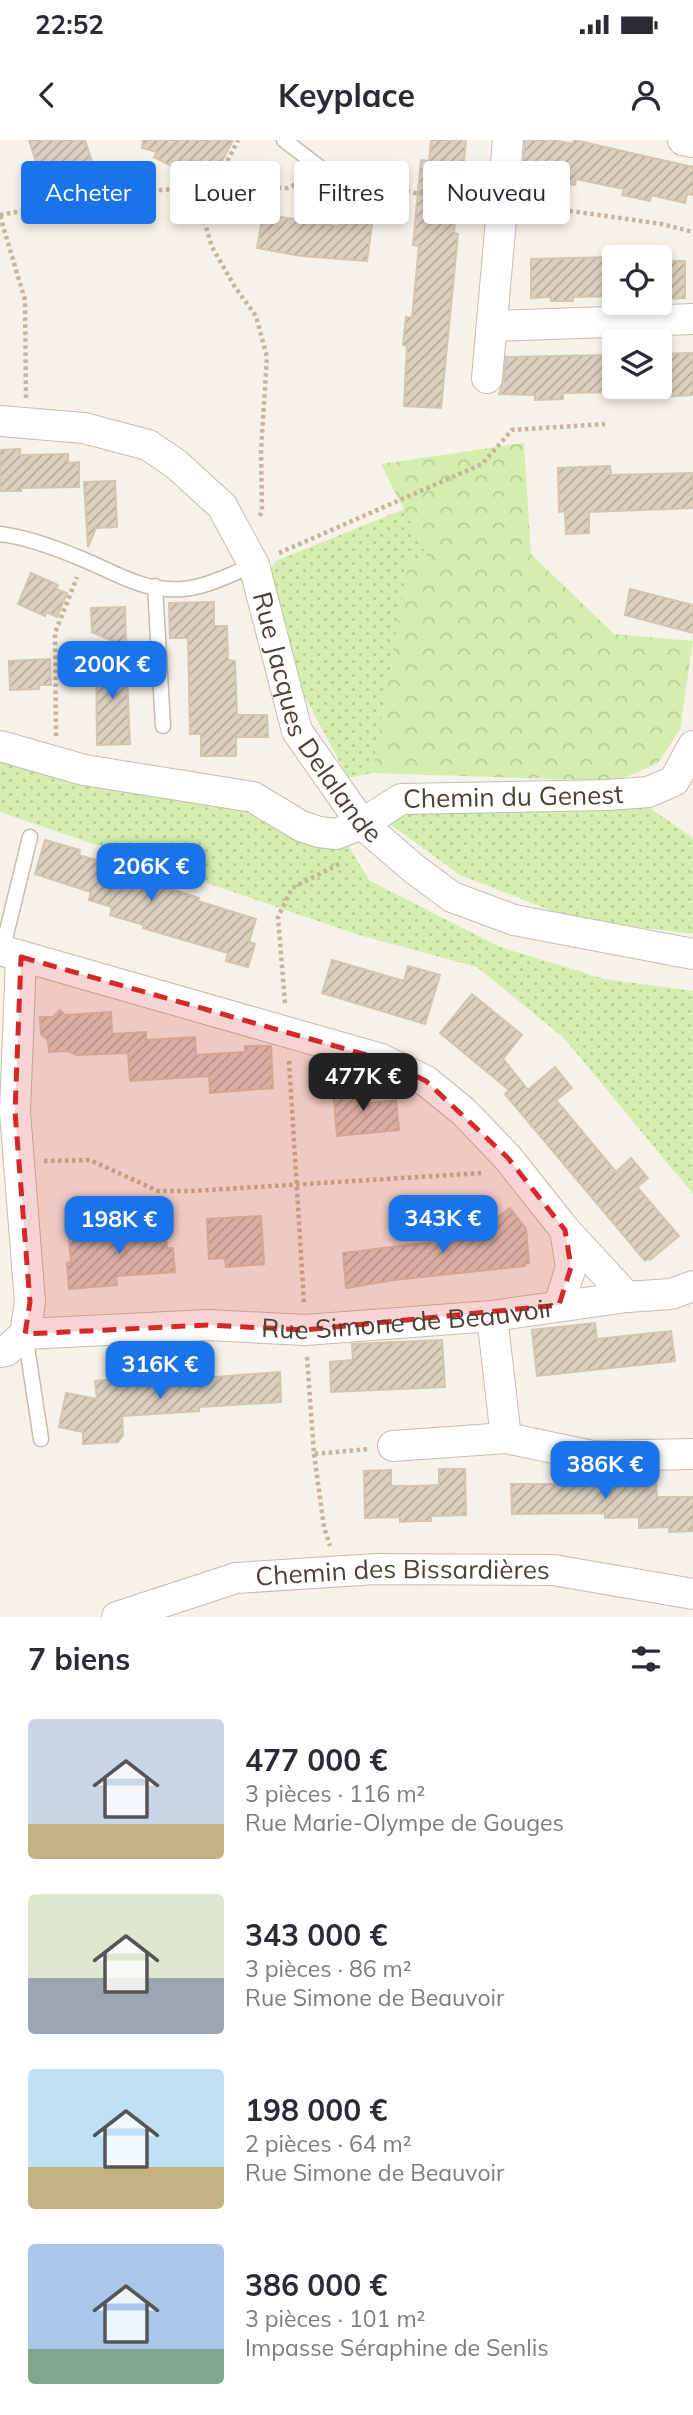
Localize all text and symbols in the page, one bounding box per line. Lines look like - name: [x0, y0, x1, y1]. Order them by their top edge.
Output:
- text: 22:52: [35, 8, 104, 41]
- text: Keyplace: [278, 75, 415, 115]
- icon: back: [28, 76, 66, 114]
- icon: person: [627, 76, 665, 114]
- chip: Acheter: [21, 161, 156, 224]
- chip: Louer: [170, 161, 280, 224]
- chip: Filtres: [294, 161, 409, 224]
- chip: Nouveau: [423, 161, 570, 224]
- map controls: [602, 245, 672, 399]
- button: locate: [602, 245, 672, 315]
- button: layers: [602, 329, 672, 399]
- street label: Rue Jacques Delalande: [246, 588, 389, 850]
- pin: 200K €: [55, 642, 169, 701]
- text: 200K €: [74, 649, 150, 678]
- street label: Chemin du Genest: [403, 777, 624, 815]
- pin: 206K €: [94, 844, 208, 903]
- text: 206K €: [113, 851, 189, 880]
- pin: 477K €: [306, 1054, 420, 1113]
- text: 477K €: [325, 1061, 401, 1090]
- pin: 198K €: [62, 1196, 176, 1256]
- pin: 343K €: [386, 1196, 500, 1255]
- text: 343K €: [405, 1203, 481, 1232]
- text: 198K €: [81, 1204, 157, 1233]
- street label: Rue Simone de Beauvoir: [261, 1290, 556, 1346]
- pin: 316K €: [103, 1342, 217, 1401]
- text: 316K €: [122, 1349, 198, 1378]
- pin: 386K €: [548, 1442, 662, 1501]
- text: 386K €: [567, 1449, 643, 1478]
- street label: Chemin des Bissardières: [254, 1552, 550, 1593]
- text: 7 biens: [28, 1640, 130, 1678]
- icon: filters: [627, 1640, 665, 1678]
- text: 477 000 €: [245, 1741, 387, 1779]
- icon: home: [84, 1747, 168, 1831]
- text: 3 pièces · 116 m²: [245, 1779, 425, 1808]
- text: Rue Marie-Olympe de Gouges: [245, 1808, 564, 1837]
- text: 343 000 €: [245, 1916, 387, 1954]
- icon: home: [84, 1922, 168, 2006]
- text: 3 pièces · 86 m²: [245, 1954, 412, 1983]
- text: Rue Simone de Beauvoir: [245, 1983, 504, 2012]
- text: 198 000 €: [245, 2091, 387, 2129]
- icon: home: [84, 2097, 168, 2181]
- text: 2 pièces · 64 m²: [245, 2129, 412, 2158]
- text: Rue Simone de Beauvoir: [245, 2158, 504, 2187]
- text: 386 000 €: [245, 2266, 387, 2304]
- icon: home: [84, 2272, 168, 2356]
- text: 3 pièces · 101 m²: [245, 2304, 425, 2333]
- text: Impasse Séraphine de Senlis: [245, 2333, 549, 2362]

